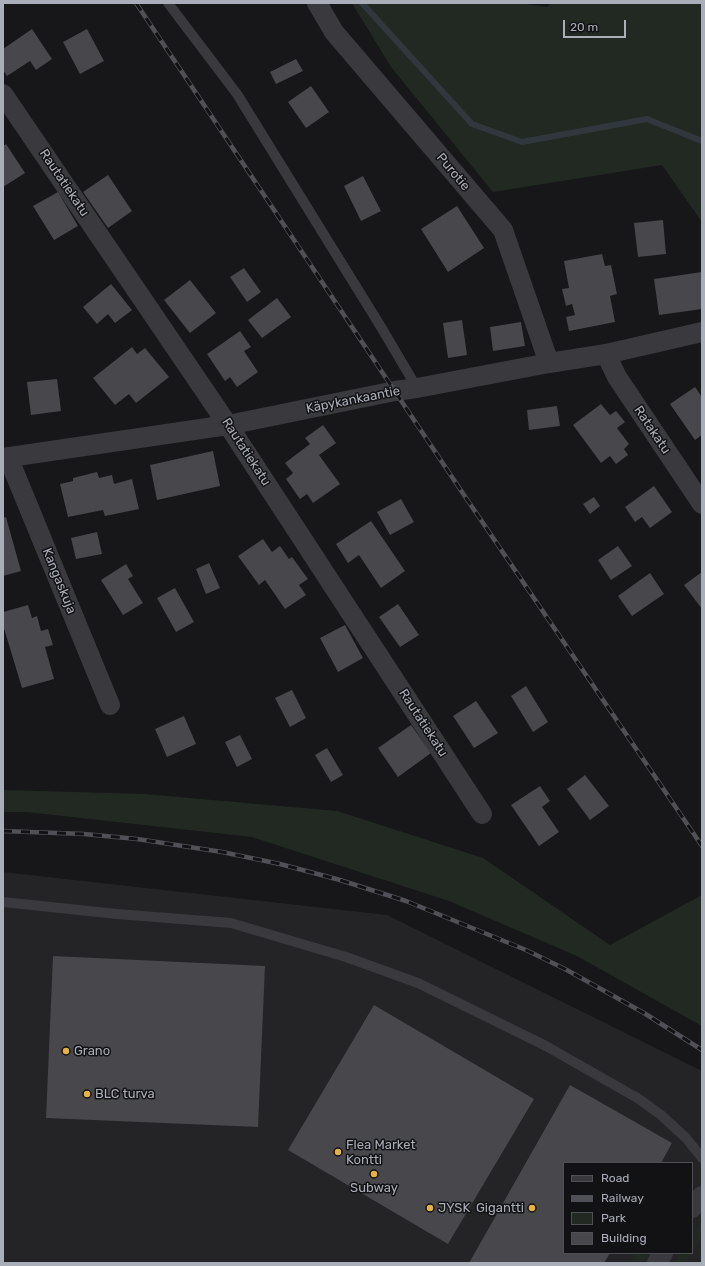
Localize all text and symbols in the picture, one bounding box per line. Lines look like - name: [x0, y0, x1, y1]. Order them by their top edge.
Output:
- scale bar: [565, 12, 628, 38]
- text: 20 m: [570, 20, 598, 34]
- street label: Rautatiekatu: [36, 146, 92, 220]
- street label: Purotie: [433, 150, 473, 194]
- street label: Käpykankaantie: [305, 383, 401, 417]
- street label: Ratakatu: [630, 403, 674, 457]
- street label: Rautatiekatu: [218, 415, 274, 489]
- street label: Kangaskuja: [39, 546, 79, 616]
- street label: Rautatiekatu: [395, 686, 451, 760]
- place label: Grano: [74, 1043, 110, 1059]
- marker: Grano: [61, 1046, 71, 1056]
- place label: BLC turva: [95, 1086, 155, 1102]
- marker: BLC turva: [82, 1089, 92, 1099]
- place label: Flea Market Kontti: [346, 1137, 416, 1168]
- marker: Flea Market Kontti: [333, 1147, 343, 1157]
- legend: [563, 1162, 693, 1254]
- marker: Subway: [369, 1169, 379, 1179]
- text: Road: [601, 1171, 629, 1185]
- place label: Subway: [350, 1180, 398, 1196]
- text: Railway: [601, 1191, 644, 1205]
- place label: JYSK: [438, 1200, 470, 1216]
- place label: Gigantti: [476, 1200, 524, 1216]
- marker: JYSK: [425, 1203, 435, 1213]
- marker: Gigantti: [527, 1203, 537, 1213]
- text: Park: [601, 1211, 626, 1225]
- text: Building: [601, 1231, 647, 1245]

